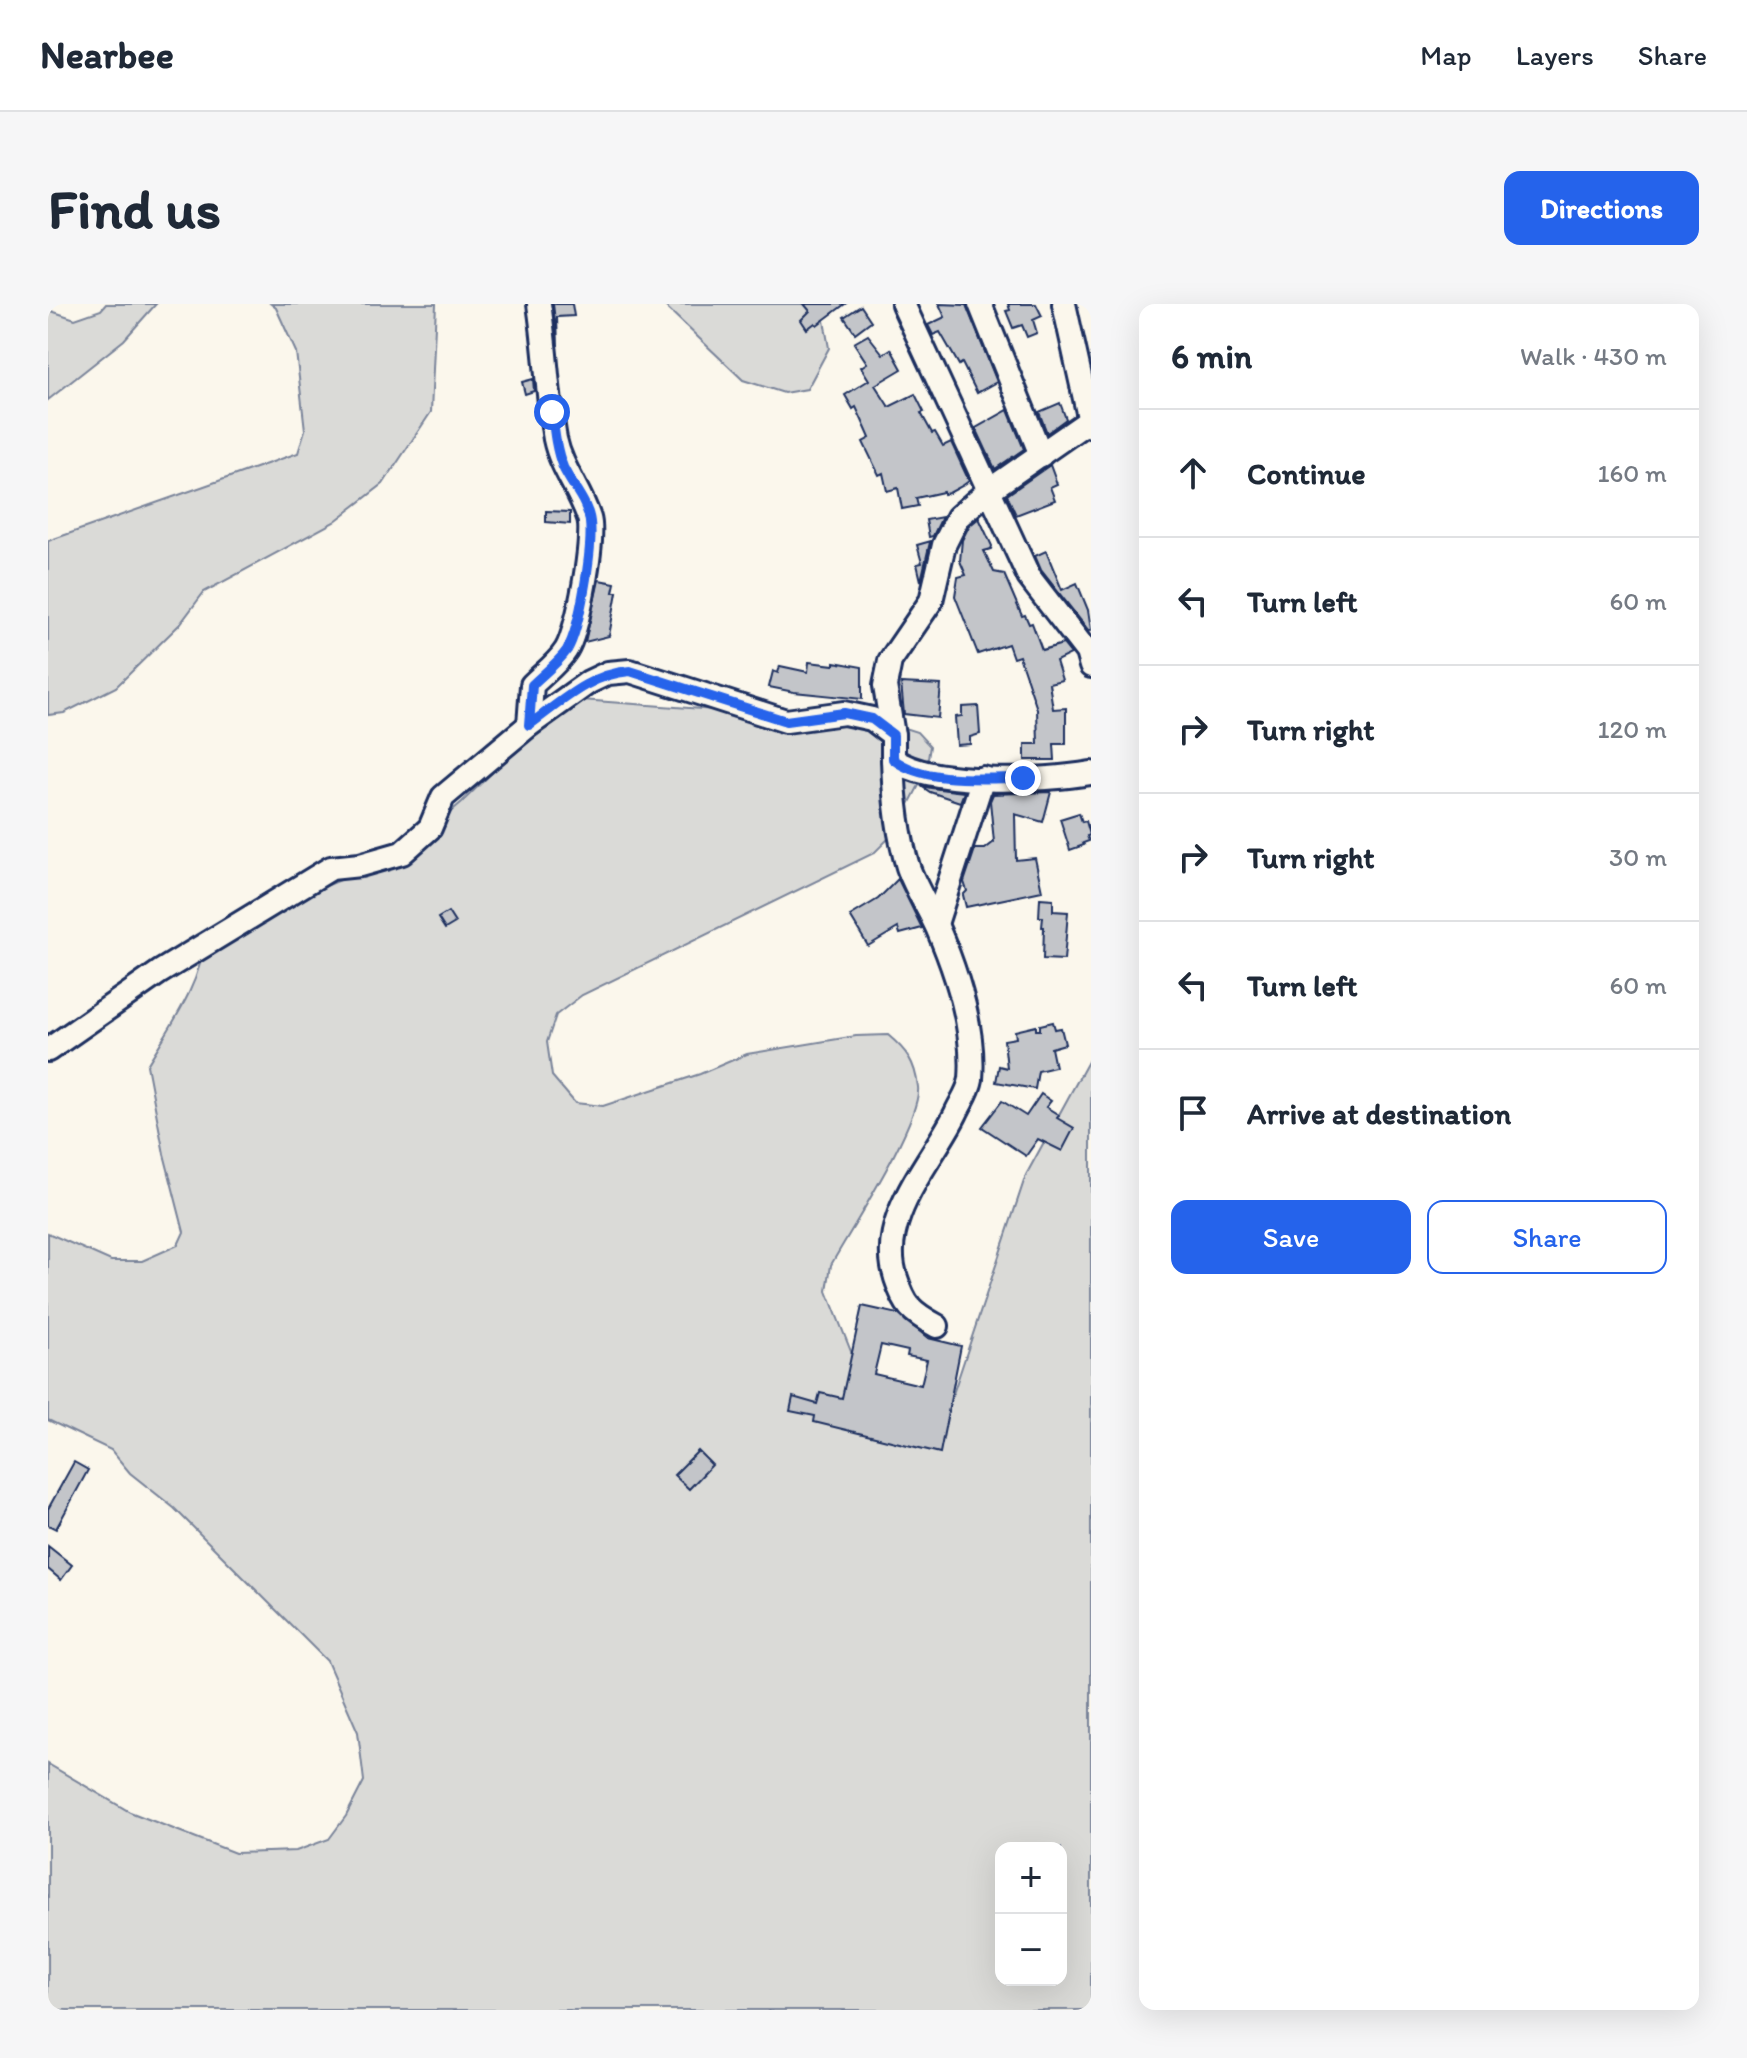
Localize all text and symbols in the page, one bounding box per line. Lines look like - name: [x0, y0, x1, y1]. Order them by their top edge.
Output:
- text: Nearbee: [40, 32, 174, 78]
- text: Map: [1420, 38, 1472, 72]
- text: Layers: [1516, 38, 1594, 72]
- text: Share: [1638, 38, 1707, 72]
- button: Directions: [1504, 171, 1699, 245]
- text: Find us: [48, 175, 221, 242]
- text: 6 min: [1171, 336, 1252, 377]
- text: Walk · 430 m: [1520, 340, 1667, 372]
- route start: [534, 394, 570, 430]
- icon: ahead: [1171, 451, 1215, 495]
- text: Continue: [1247, 455, 1366, 492]
- text: 160 m: [1597, 457, 1667, 489]
- icon: left: [1171, 579, 1215, 623]
- text: Turn left: [1247, 583, 1358, 620]
- text: 60 m: [1610, 585, 1667, 617]
- icon: right: [1171, 707, 1215, 751]
- text: Turn right: [1247, 711, 1375, 748]
- text: 120 m: [1598, 713, 1667, 745]
- route end: [1005, 760, 1041, 796]
- icon: right: [1171, 835, 1215, 879]
- text: Turn right: [1247, 839, 1375, 876]
- text: 30 m: [1609, 841, 1667, 873]
- icon: left: [1171, 963, 1215, 1007]
- text: Turn left: [1247, 967, 1358, 1004]
- text: 60 m: [1610, 969, 1667, 1001]
- icon: arrive: [1171, 1091, 1215, 1135]
- text: Arrive at destination: [1247, 1095, 1511, 1132]
- button: Save: [1171, 1200, 1411, 1274]
- button: Share: [1427, 1200, 1667, 1274]
- map controls: [995, 1842, 1067, 1986]
- button: +: [995, 1842, 1067, 1914]
- button: −: [995, 1914, 1067, 1986]

